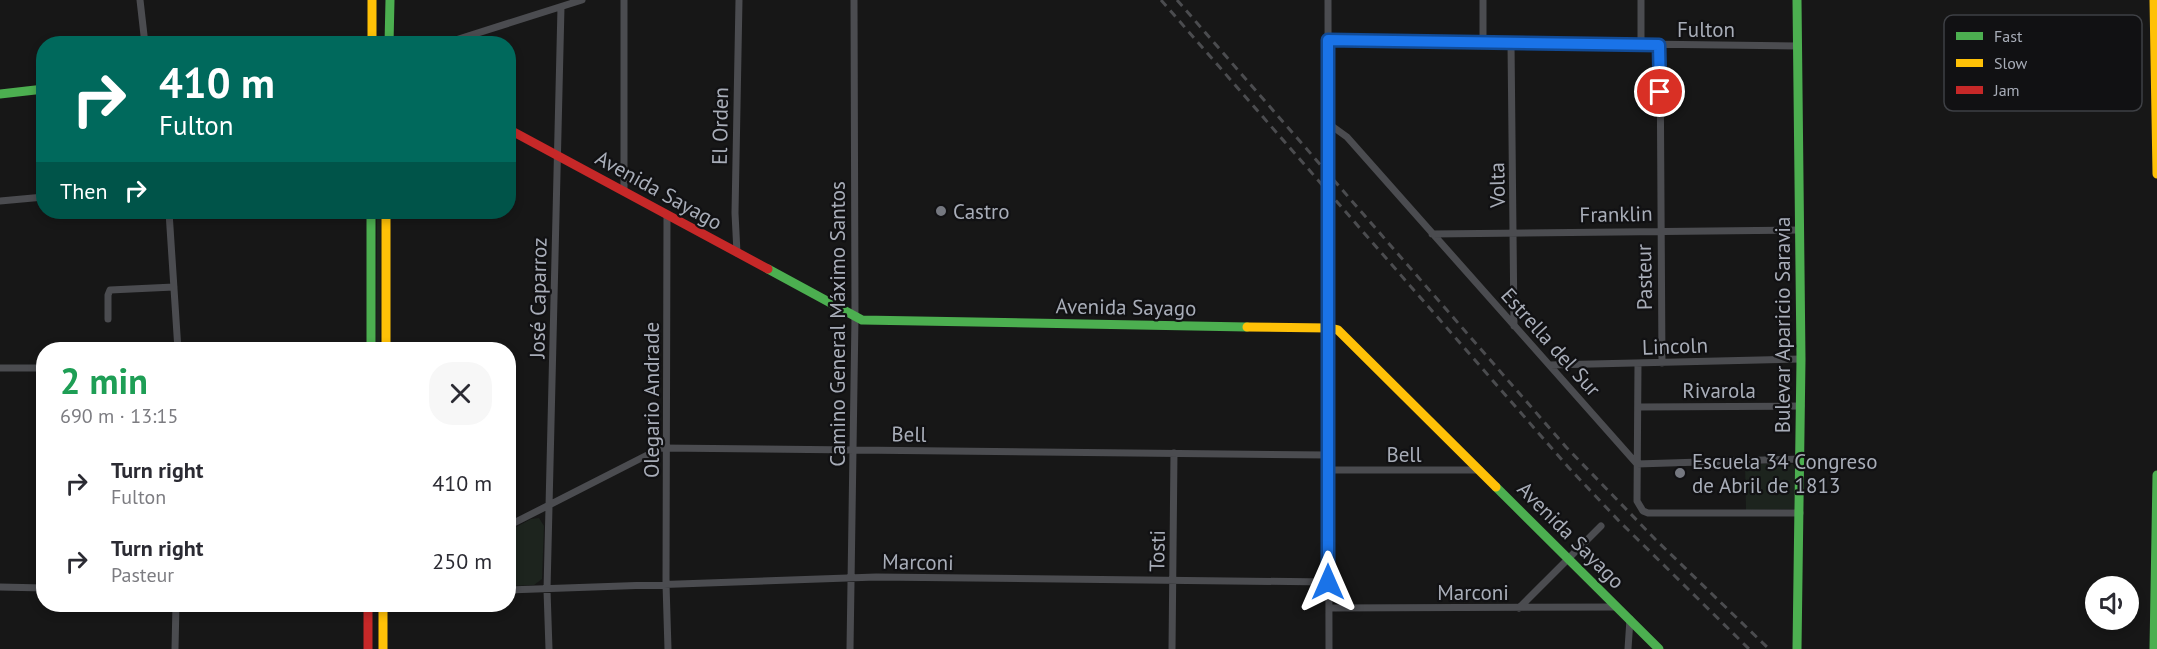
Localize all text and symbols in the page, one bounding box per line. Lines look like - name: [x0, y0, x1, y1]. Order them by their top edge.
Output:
- legend: [1944, 15, 2142, 111]
- street label: Fulton: [1677, 16, 1735, 43]
- text: Fast: [1994, 26, 2023, 46]
- text: Slow: [1994, 53, 2028, 73]
- text: 410 m: [159, 55, 275, 110]
- icon: right: [60, 60, 138, 138]
- pin: [1634, 66, 1685, 117]
- icon: arrive: [1643, 75, 1676, 108]
- text: Jam: [1993, 80, 2020, 100]
- street label: El Orden: [706, 87, 734, 165]
- text: Fulton: [159, 108, 234, 142]
- street label: Avenida Sayago: [591, 144, 727, 236]
- street label: Volta: [1483, 162, 1511, 209]
- icon: right: [119, 174, 152, 207]
- text: Then: [60, 177, 107, 205]
- street label: Camino General Máximo Santos: [824, 181, 851, 467]
- place label: Castro: [953, 198, 1009, 225]
- street label: Franklin: [1579, 200, 1653, 228]
- marker: Castro: [934, 204, 948, 218]
- street label: Bulevar Aparicio Saravia: [1769, 217, 1796, 433]
- street label: José Caparroz: [523, 237, 553, 360]
- street label: Pasteur: [1630, 244, 1658, 310]
- street label: Estrella del Sur: [1495, 282, 1607, 402]
- street label: Avenida Sayago: [1055, 292, 1197, 322]
- street label: Olegario Andrade: [638, 322, 665, 478]
- street label: Lincoln: [1642, 331, 1708, 361]
- text: 2 min: [60, 357, 148, 404]
- button: close: [429, 362, 492, 425]
- street label: Rivarola: [1682, 377, 1756, 404]
- text: 690 m · 13:15: [60, 403, 178, 429]
- street label: Bell: [891, 420, 927, 448]
- street label: Bell: [1386, 441, 1422, 468]
- place label: Escuela 34 Congreso de Abril de 1813: [1692, 448, 1877, 499]
- text: Turn right: [111, 456, 203, 484]
- marker: Escuela 34 Congreso de Abril de 1813: [1673, 466, 1687, 480]
- icon: right: [60, 467, 93, 500]
- text: 410 m: [432, 469, 492, 497]
- street label: Avenida Sayago: [1512, 476, 1630, 594]
- text: Fulton: [111, 484, 166, 510]
- street label: Tosti: [1143, 530, 1171, 572]
- text: Turn right: [111, 534, 203, 562]
- icon: right: [60, 545, 93, 578]
- text: 250 m: [432, 547, 492, 575]
- street label: Marconi: [882, 548, 954, 576]
- position arrow: [1296, 550, 1360, 614]
- text: Pasteur: [111, 562, 174, 588]
- map controls: [2085, 576, 2139, 630]
- button: sound: [2085, 576, 2139, 630]
- street label: Marconi: [1437, 579, 1509, 606]

